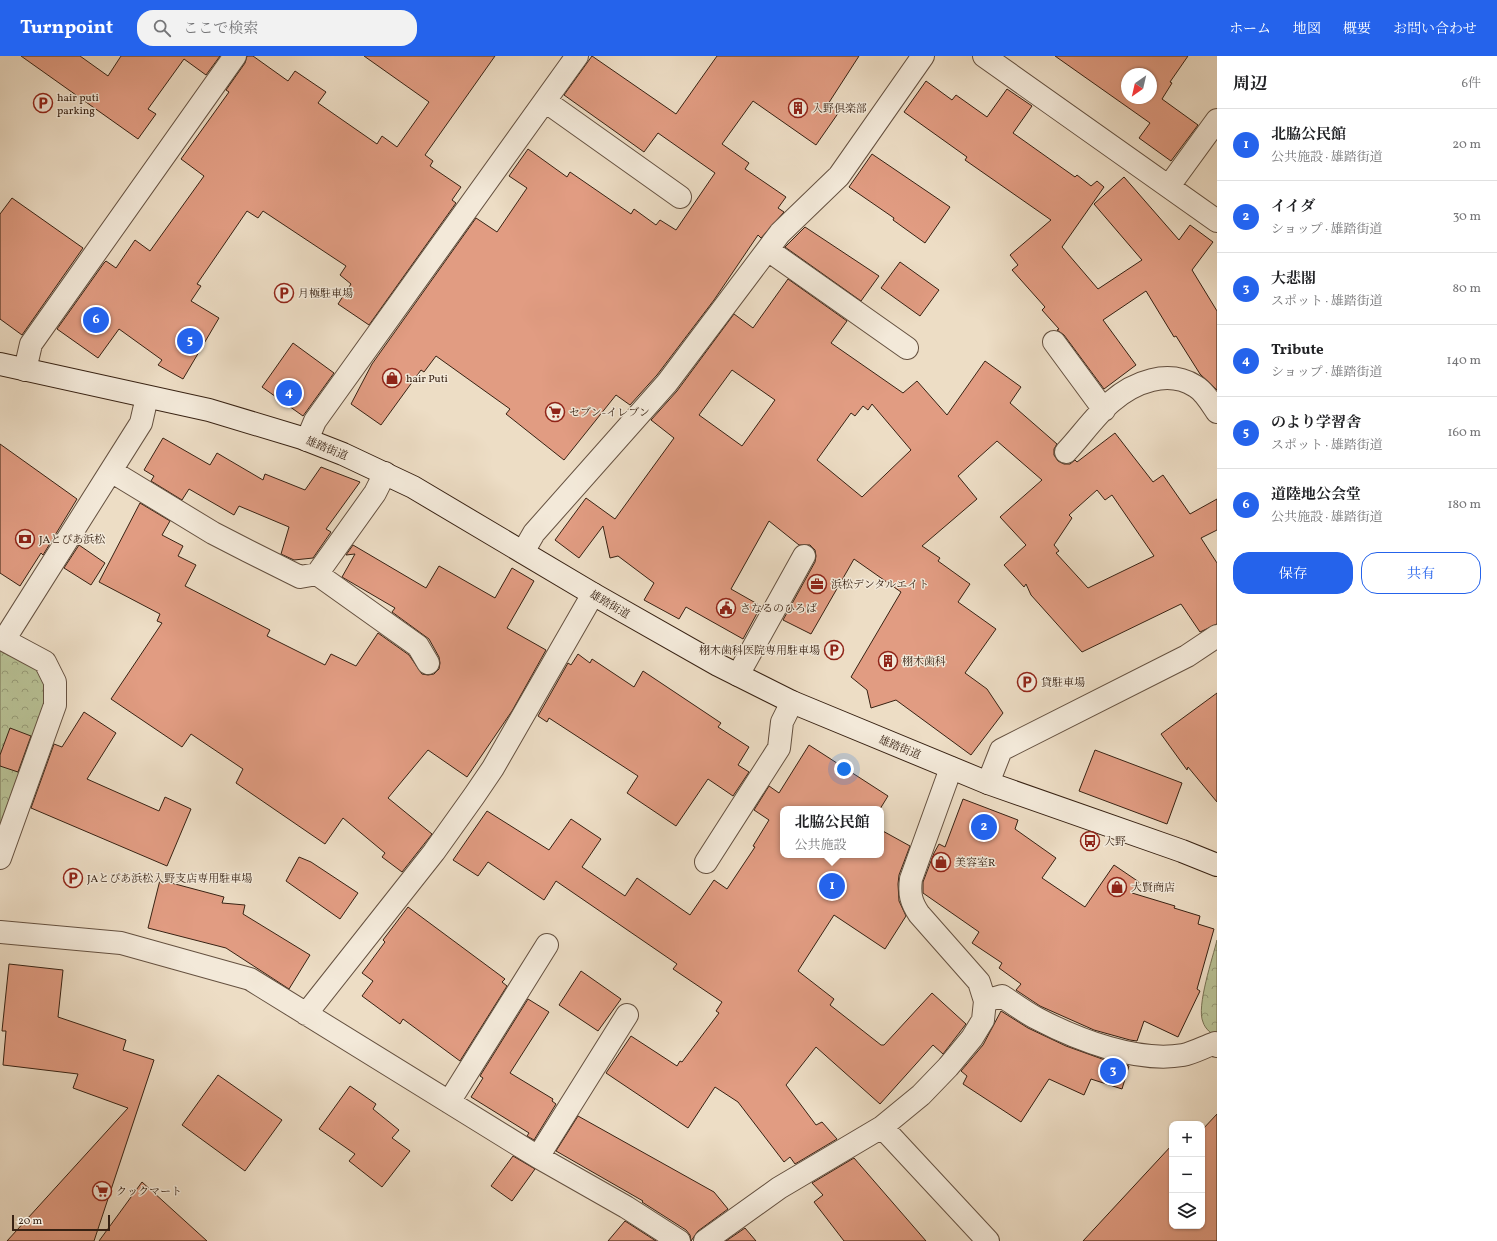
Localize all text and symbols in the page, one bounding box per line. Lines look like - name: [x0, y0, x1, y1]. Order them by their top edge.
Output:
- search box: [137, 10, 417, 46]
- text: Turnpoint: [20, 15, 113, 41]
- icon: search: [151, 17, 173, 39]
- text: ここで検索: [183, 19, 258, 40]
- text: ホーム: [1229, 20, 1271, 39]
- text: 地図: [1293, 20, 1321, 39]
- text: 概要: [1343, 20, 1371, 39]
- text: お問い合わせ: [1393, 20, 1477, 39]
- north arrow: [1121, 68, 1157, 104]
- text: 周辺: [1233, 73, 1267, 96]
- text: 6件: [1461, 75, 1481, 93]
- place label: hair puti parking: [57, 91, 99, 119]
- parking icon: hair puti parking: [32, 92, 54, 114]
- building icon: 入野倶楽部: [787, 97, 809, 119]
- place label: 入野倶楽部: [812, 102, 867, 117]
- text: 北脇公民館: [1271, 125, 1346, 146]
- text: 1: [1243, 136, 1249, 154]
- text: 20 m: [1452, 136, 1481, 154]
- text: 公共施設 · 雄踏街道: [1271, 149, 1383, 167]
- text: イイダ: [1271, 197, 1315, 218]
- text: 2: [1243, 208, 1249, 226]
- text: 30 m: [1453, 208, 1481, 226]
- text: ショップ · 雄踏街道: [1271, 221, 1383, 239]
- text: 大悲閣: [1271, 269, 1316, 290]
- text: 3: [1243, 280, 1249, 298]
- text: 80 m: [1452, 280, 1481, 298]
- parking icon: 月極駐車場: [273, 282, 295, 304]
- place label: 月極駐車場: [298, 287, 353, 302]
- text: スポット · 雄踏街道: [1271, 293, 1383, 311]
- pin: 6: [83, 305, 109, 335]
- pin: 5: [177, 326, 203, 356]
- text: Tribute: [1271, 340, 1324, 361]
- text: 4: [1242, 352, 1250, 370]
- text: 140 m: [1447, 352, 1481, 370]
- text: ショップ · 雄踏街道: [1271, 364, 1383, 382]
- shop icon: hair Puti: [381, 367, 403, 389]
- place label: hair Puti: [406, 372, 448, 387]
- pin: 4: [276, 378, 302, 408]
- supermarket icon: セブン-イレブン: [544, 401, 566, 423]
- place label: セブン-イレブン: [569, 406, 650, 421]
- text: のより学習舎: [1271, 413, 1361, 434]
- text: 5: [1243, 424, 1249, 442]
- text: 160 m: [1447, 424, 1481, 442]
- street label: 雄踏街道: [303, 434, 350, 465]
- text: スポット · 雄踏街道: [1271, 437, 1383, 455]
- text: 道陸地公会堂: [1271, 485, 1361, 506]
- text: 6: [1242, 496, 1250, 514]
- text: 180 m: [1447, 496, 1481, 514]
- text: 公共施設 · 雄踏街道: [1271, 509, 1383, 527]
- bank icon: JAとぴあ浜松: [14, 528, 36, 550]
- place label: JAとぴあ浜松: [39, 533, 105, 548]
- button: 保存: [1233, 552, 1353, 594]
- button: 共有: [1361, 552, 1481, 594]
- office icon: 浜松デンタルエイト: [806, 573, 828, 595]
- place label: 浜松デンタルエイト: [831, 578, 929, 593]
- street label: 雄踏街道: [586, 588, 632, 623]
- public building icon: さなるのひろば: [715, 597, 737, 619]
- place label: さなるのひろば: [740, 602, 817, 617]
- parking icon: 栩木歯科医院専用駐車場: [823, 639, 845, 661]
- place label: 栩木歯科医院専用駐車場: [699, 644, 820, 659]
- building icon: 栩木歯科: [877, 650, 899, 672]
- place label: 栩木歯科: [902, 655, 946, 670]
- parking icon: 貸駐車場: [1016, 671, 1038, 693]
- place label: 貸駐車場: [1041, 676, 1085, 691]
- street label: 雄踏街道: [876, 733, 923, 764]
- your location: [834, 759, 854, 779]
- popup: [780, 806, 884, 858]
- pin: 2: [971, 812, 997, 842]
- text: 北脇公民館: [794, 813, 870, 834]
- bus stop icon: 入野: [1079, 830, 1101, 852]
- place label: 入野: [1104, 835, 1126, 850]
- text: 公共施設: [794, 837, 847, 855]
- shop icon: 美容室R: [930, 851, 952, 873]
- place label: 美容室R: [955, 856, 996, 871]
- parking icon: JAとぴあ浜松入野支店専用駐車場: [62, 867, 84, 889]
- pin: 1: [819, 871, 845, 901]
- place label: JAとぴあ浜松入野支店専用駐車場: [87, 872, 252, 887]
- shop icon: 大賢商店: [1106, 876, 1128, 898]
- place label: 大賢商店: [1131, 881, 1175, 896]
- pin: 3: [1100, 1056, 1126, 1086]
- map controls: [1169, 1121, 1205, 1229]
- button: +: [1169, 1121, 1205, 1157]
- button: −: [1169, 1157, 1205, 1193]
- supermarket icon: クックマート: [91, 1180, 113, 1202]
- place label: クックマート: [116, 1185, 182, 1200]
- button: layers: [1169, 1193, 1205, 1229]
- scale bar: [12, 1213, 110, 1232]
- text: 20 m: [18, 1214, 42, 1229]

